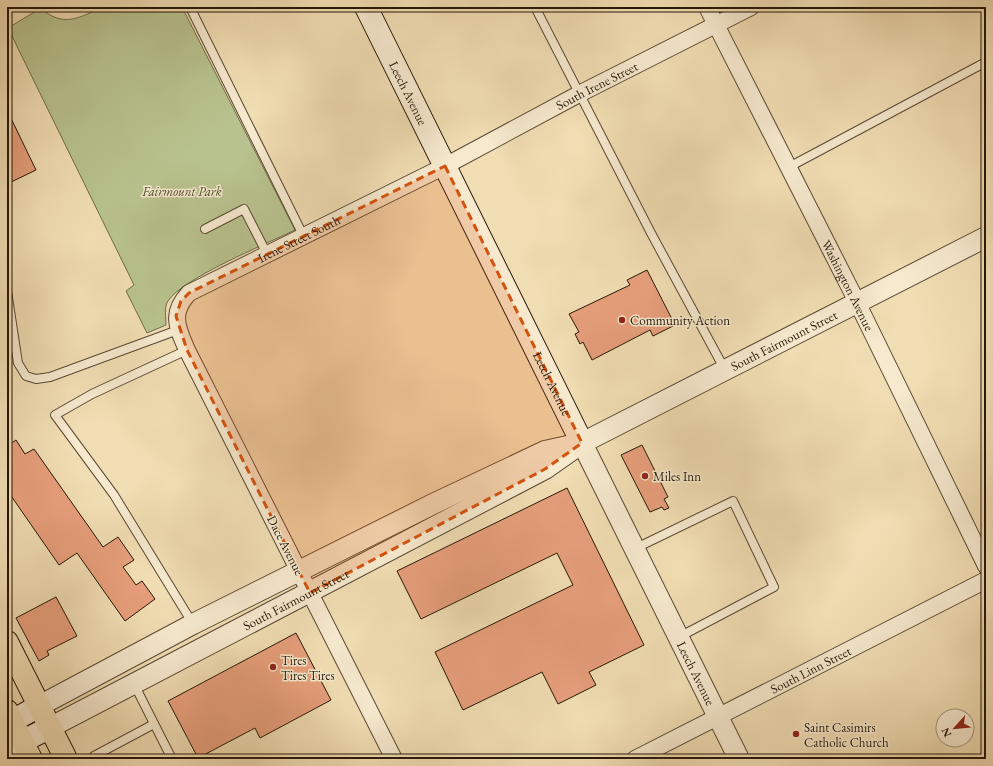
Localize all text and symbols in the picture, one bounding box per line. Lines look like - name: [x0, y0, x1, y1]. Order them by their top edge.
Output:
- street label: Leech Avenue: [385, 58, 431, 128]
- street label: South Irene Street: [553, 58, 641, 114]
- park label: Fairmount Park: [141, 183, 222, 200]
- street label: Irene Street South: [255, 211, 343, 267]
- street label: Washington Avenue: [818, 237, 878, 334]
- street label: South Fairmount Street: [728, 306, 840, 375]
- place label: Community Action: [630, 312, 730, 329]
- marker: Community Action: [617, 315, 627, 325]
- street label: Leech Avenue: [529, 349, 575, 418]
- place label: Miles Inn: [653, 468, 701, 485]
- marker: Miles Inn: [640, 471, 650, 481]
- street label: Dace Avenue: [263, 512, 308, 578]
- street label: South Fairmount Street: [240, 565, 352, 634]
- street label: Leech Avenue: [673, 638, 719, 708]
- street label: South Linn Street: [767, 642, 854, 698]
- place label: Tires Tires Tires: [281, 652, 335, 684]
- marker: Tires Tires Tires: [268, 662, 278, 672]
- north arrow: [935, 708, 975, 748]
- place label: Saint Casimirs Catholic Church: [804, 719, 889, 751]
- text: N: [938, 725, 954, 740]
- marker: Saint Casimirs Catholic Church: [791, 729, 801, 739]

